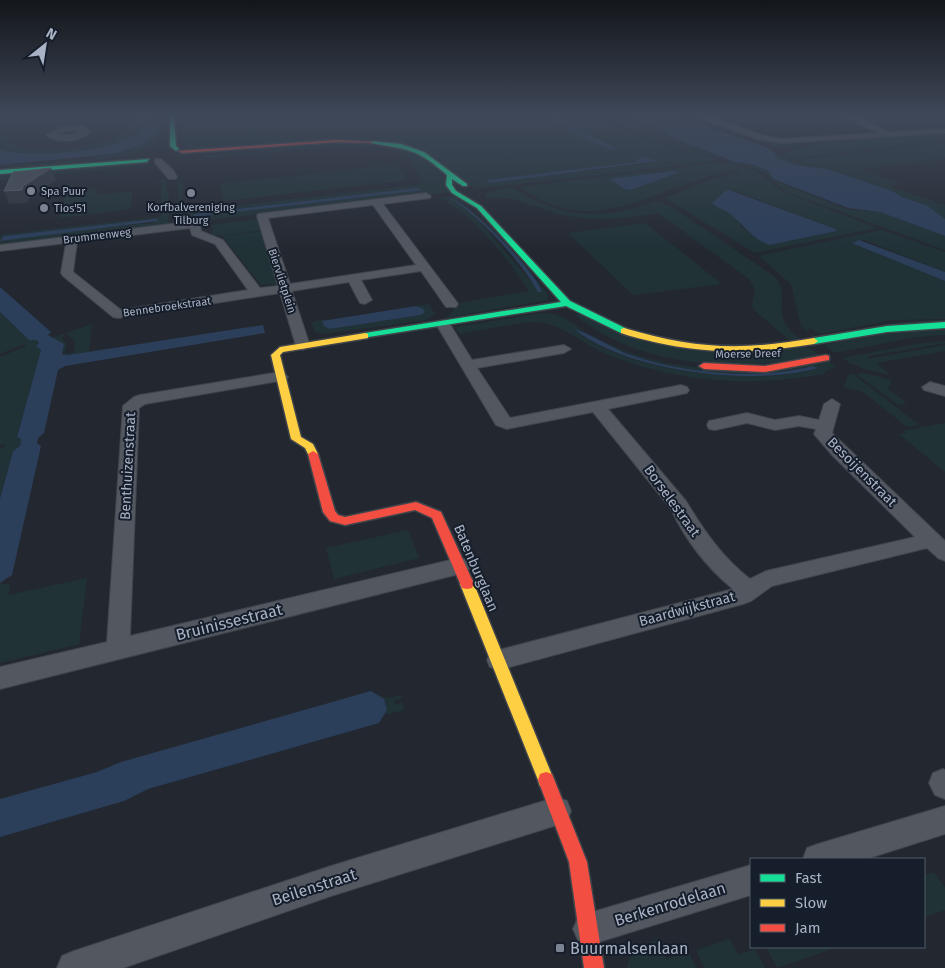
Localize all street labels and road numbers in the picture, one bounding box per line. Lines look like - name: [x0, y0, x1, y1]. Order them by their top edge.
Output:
- street label: Brummenweg: [62, 225, 132, 247]
- street label: Biervlietplein: [265, 247, 299, 315]
- street label: Bennebroekstraat: [122, 294, 212, 320]
- street label: Moerse Dreef: [715, 347, 782, 361]
- street label: Benthuizenstraat: [117, 411, 139, 521]
- street label: Besoijenstraat: [824, 434, 901, 511]
- street label: Borselestraat: [640, 462, 704, 541]
- street label: Batenburglaan: [450, 522, 502, 614]
- street label: Baardwijkstraat: [637, 588, 738, 630]
- street label: Bruinissestraat: [174, 600, 284, 644]
- street label: Beilenstraat: [269, 864, 359, 910]
- street label: Berkenrodelaan: [612, 878, 728, 930]

